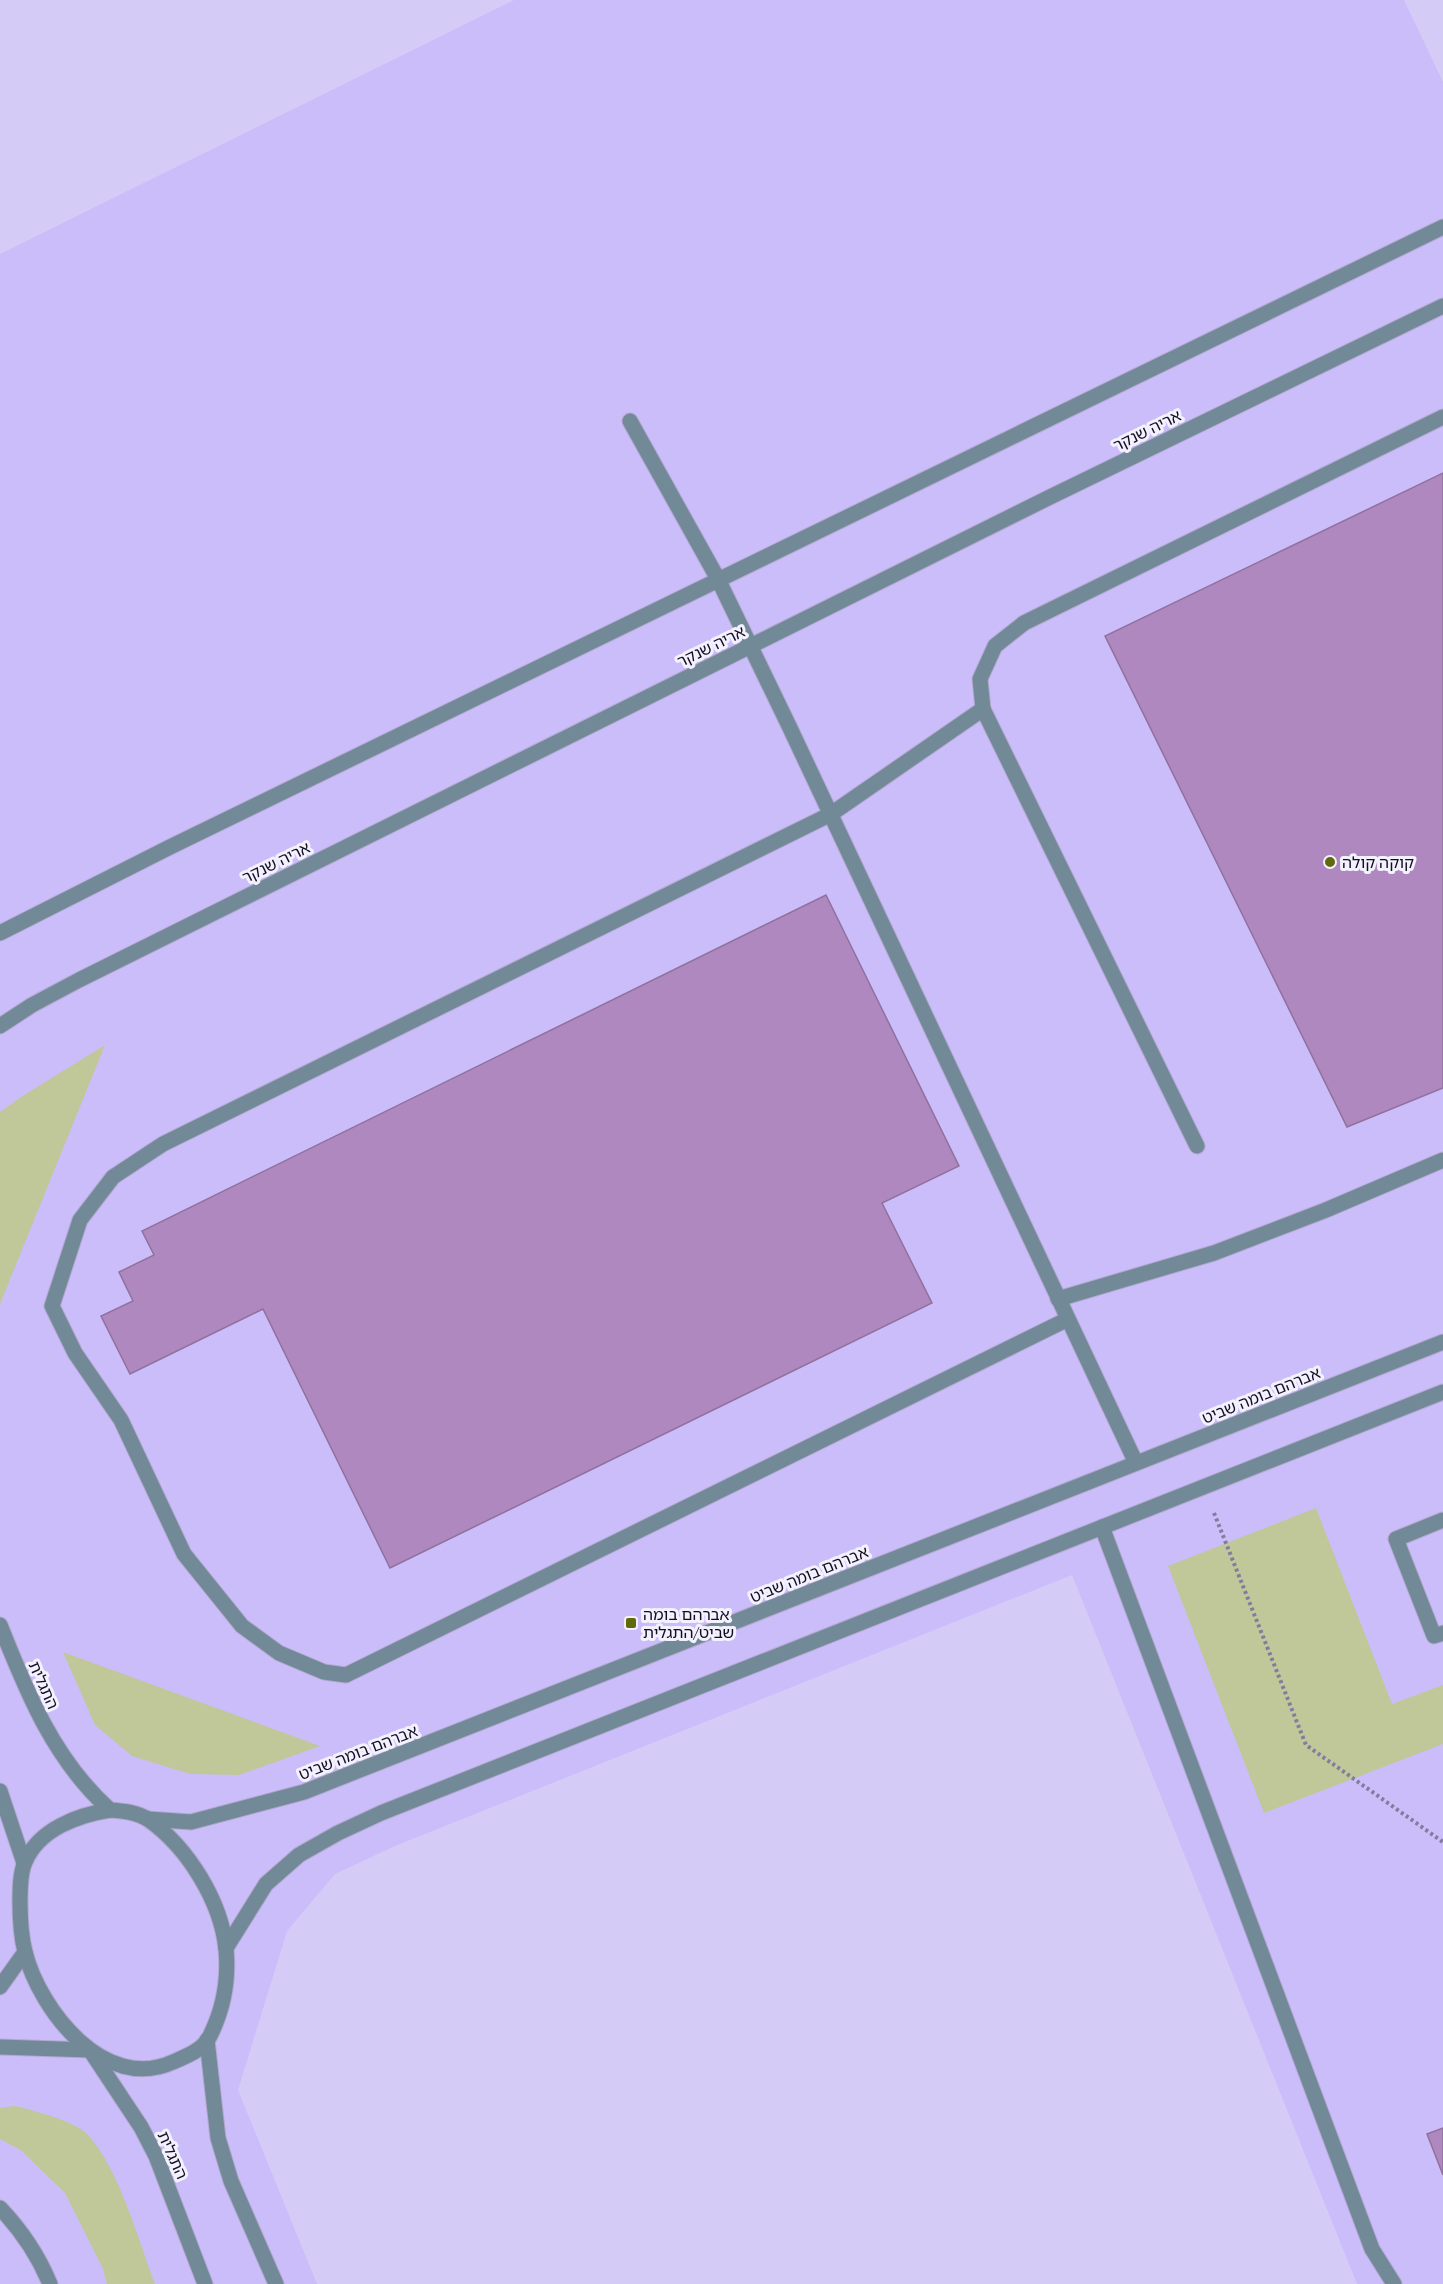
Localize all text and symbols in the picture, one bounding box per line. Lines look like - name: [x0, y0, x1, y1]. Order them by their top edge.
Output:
- street label: אריה שנקר: [1109, 404, 1185, 456]
- street label: אריה שנקר: [673, 620, 749, 672]
- street label: אריה שנקר: [238, 836, 314, 888]
- place label: קוקה קולה: [1342, 851, 1414, 873]
- marker: קוקה קולה: [1323, 855, 1337, 869]
- street label: אברהם בומה שביט: [1199, 1361, 1323, 1429]
- street label: אברהם בומה שביט: [747, 1540, 871, 1608]
- place label: אברהם בומה שביט/התגלית: [643, 1603, 734, 1643]
- marker: אברהם בומה שביט/התגלית: [624, 1616, 638, 1630]
- street label: התגלית: [24, 1657, 64, 1713]
- street label: אברהם בומה שביט: [295, 1719, 421, 1785]
- street label: התגלית: [153, 2127, 193, 2183]

